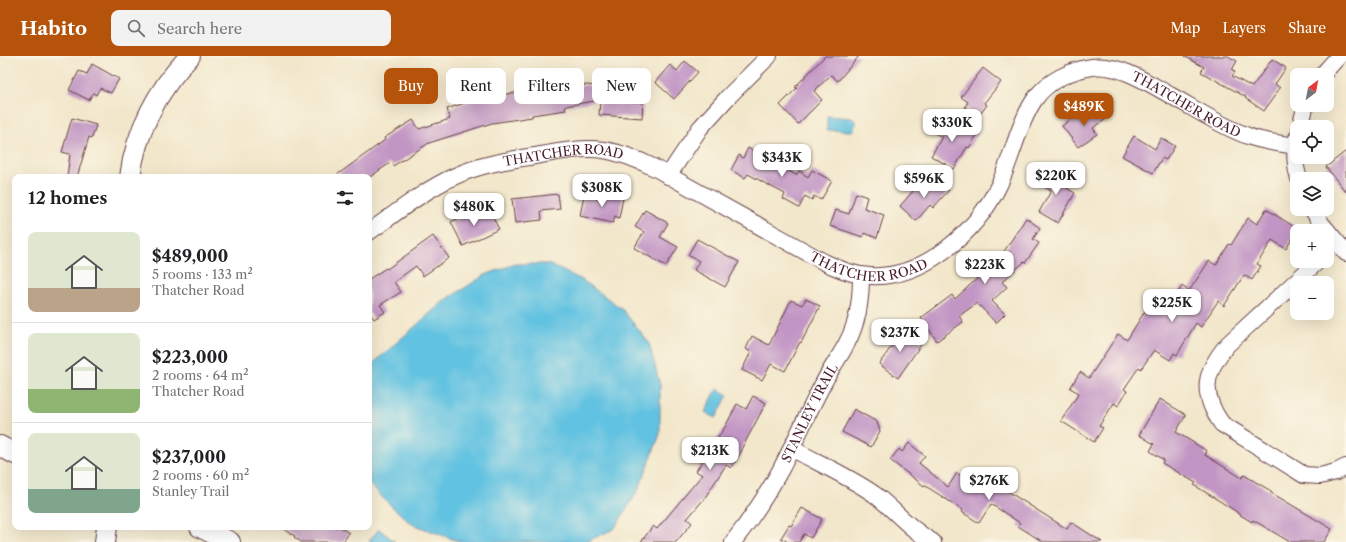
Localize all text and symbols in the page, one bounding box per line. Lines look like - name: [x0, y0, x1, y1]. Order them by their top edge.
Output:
- search box: [111, 10, 391, 46]
- text: Habito: [20, 17, 87, 40]
- icon: search: [125, 17, 147, 39]
- text: Search here: [157, 19, 242, 38]
- text: Map: [1170, 19, 1200, 37]
- text: Layers: [1222, 19, 1266, 37]
- text: Share: [1288, 19, 1326, 37]
- chip: Buy: [384, 68, 438, 104]
- chip: Rent: [446, 68, 506, 104]
- chip: Filters: [514, 68, 584, 104]
- chip: New: [592, 68, 651, 104]
- street label: THATCHER ROAD: [1130, 68, 1243, 140]
- north arrow: [1290, 68, 1334, 112]
- map controls: [1290, 68, 1334, 320]
- pin: $489K: [1056, 93, 1112, 127]
- text: $489K: [1063, 98, 1105, 114]
- pin: $330K: [924, 109, 980, 143]
- text: $330K: [932, 114, 972, 130]
- button: locate: [1290, 120, 1334, 164]
- street label: THATCHER ROAD: [502, 141, 626, 169]
- pin: $343K: [754, 144, 810, 178]
- text: $343K: [762, 149, 802, 165]
- pin: $220K: [1028, 162, 1084, 196]
- pin: $596K: [896, 165, 952, 199]
- text: $220K: [1035, 167, 1077, 183]
- text: $596K: [904, 170, 944, 186]
- button: layers: [1290, 172, 1334, 216]
- pin: $308K: [574, 174, 630, 208]
- text: $308K: [581, 179, 623, 195]
- icon: filters: [334, 187, 356, 209]
- text: 12 homes: [28, 188, 107, 208]
- pin: $480K: [446, 193, 502, 227]
- text: $480K: [453, 198, 495, 214]
- button: +: [1290, 224, 1334, 268]
- text: $489,000: [152, 246, 228, 266]
- icon: home: [60, 248, 108, 296]
- street label: THATCHER ROAD: [807, 248, 930, 284]
- pin: $223K: [957, 251, 1013, 285]
- text: $223K: [965, 256, 1005, 272]
- text: 5 rooms · 133 m²: [152, 266, 253, 282]
- button: −: [1290, 276, 1334, 320]
- text: Thatcher Road: [152, 282, 244, 298]
- pin: $225K: [1144, 289, 1200, 323]
- text: $225K: [1152, 294, 1192, 310]
- pin: $237K: [872, 319, 928, 353]
- text: $237K: [880, 324, 920, 340]
- text: $223,000: [152, 347, 228, 367]
- icon: home: [60, 349, 108, 397]
- street label: STANLEY TRAIL: [778, 360, 841, 465]
- text: 2 rooms · 64 m²: [152, 367, 249, 383]
- text: Thatcher Road: [152, 383, 244, 399]
- pin: $213K: [682, 437, 738, 471]
- text: $213K: [691, 442, 729, 458]
- text: $237,000: [152, 447, 226, 467]
- icon: home: [60, 449, 108, 497]
- text: 2 rooms · 60 m²: [152, 467, 249, 483]
- pin: $276K: [961, 467, 1017, 501]
- text: $276K: [969, 472, 1009, 488]
- text: Stanley Trail: [152, 483, 229, 499]

